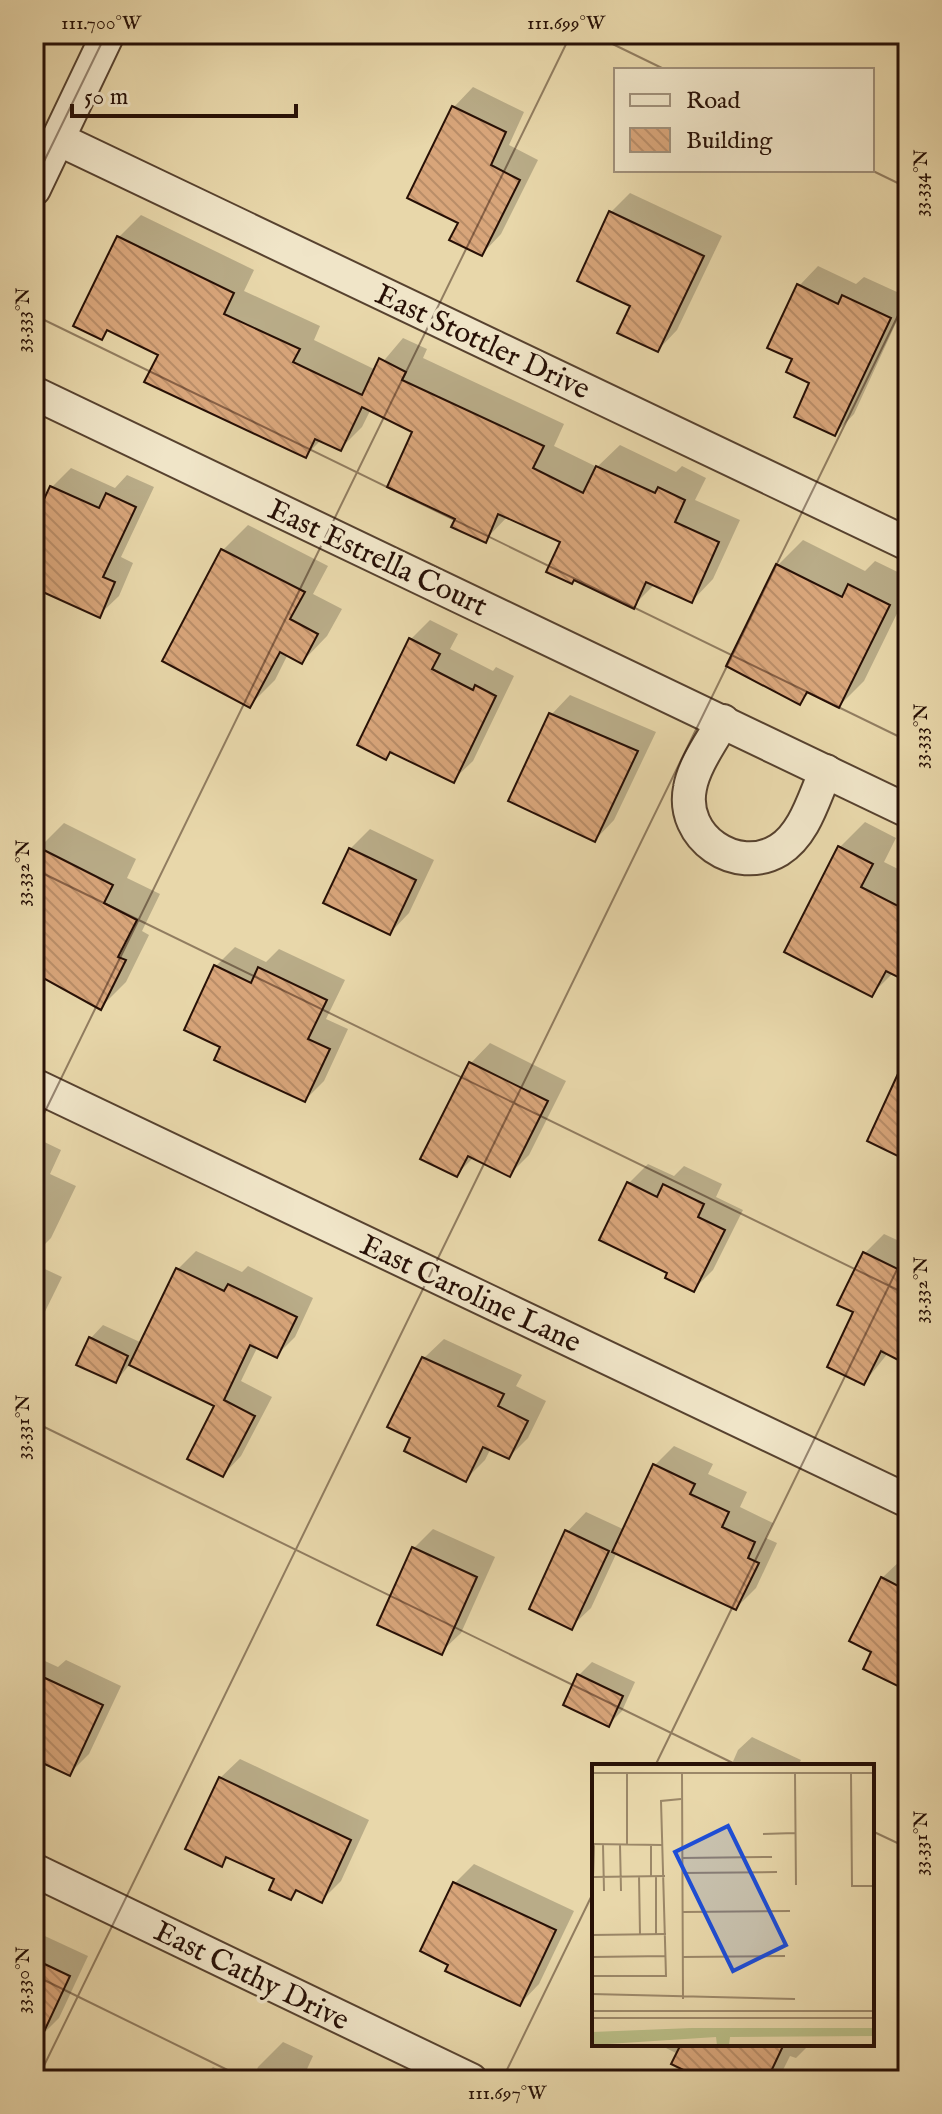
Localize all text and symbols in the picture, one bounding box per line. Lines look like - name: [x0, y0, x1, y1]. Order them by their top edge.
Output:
- text: 111.700°W: [61, 11, 142, 36]
- text: 111.699°W: [527, 11, 606, 36]
- scale bar: [72, 68, 296, 118]
- legend: [614, 68, 874, 172]
- text: 50 m: [84, 82, 128, 113]
- text: Road: [686, 86, 740, 117]
- text: Building: [686, 126, 773, 157]
- text: 33.334°N: [909, 149, 934, 217]
- street label: East Stottler Drive: [369, 276, 596, 409]
- text: 33.333°N: [11, 287, 36, 353]
- street label: East Estrella Court: [261, 491, 493, 626]
- text: 33.333°N: [909, 703, 934, 769]
- text: 33.332°N: [11, 839, 36, 907]
- street label: East Caroline Lane: [354, 1227, 587, 1363]
- text: 33.332°N: [909, 1256, 934, 1324]
- text: 33.331°N: [11, 1394, 36, 1460]
- inset map: [592, 1764, 874, 2046]
- text: 33.331°N: [909, 1810, 934, 1876]
- street label: East Cathy Drive: [147, 1913, 355, 2040]
- text: 33.330°N: [11, 1946, 36, 2014]
- text: 111.697°W: [468, 2081, 547, 2106]

